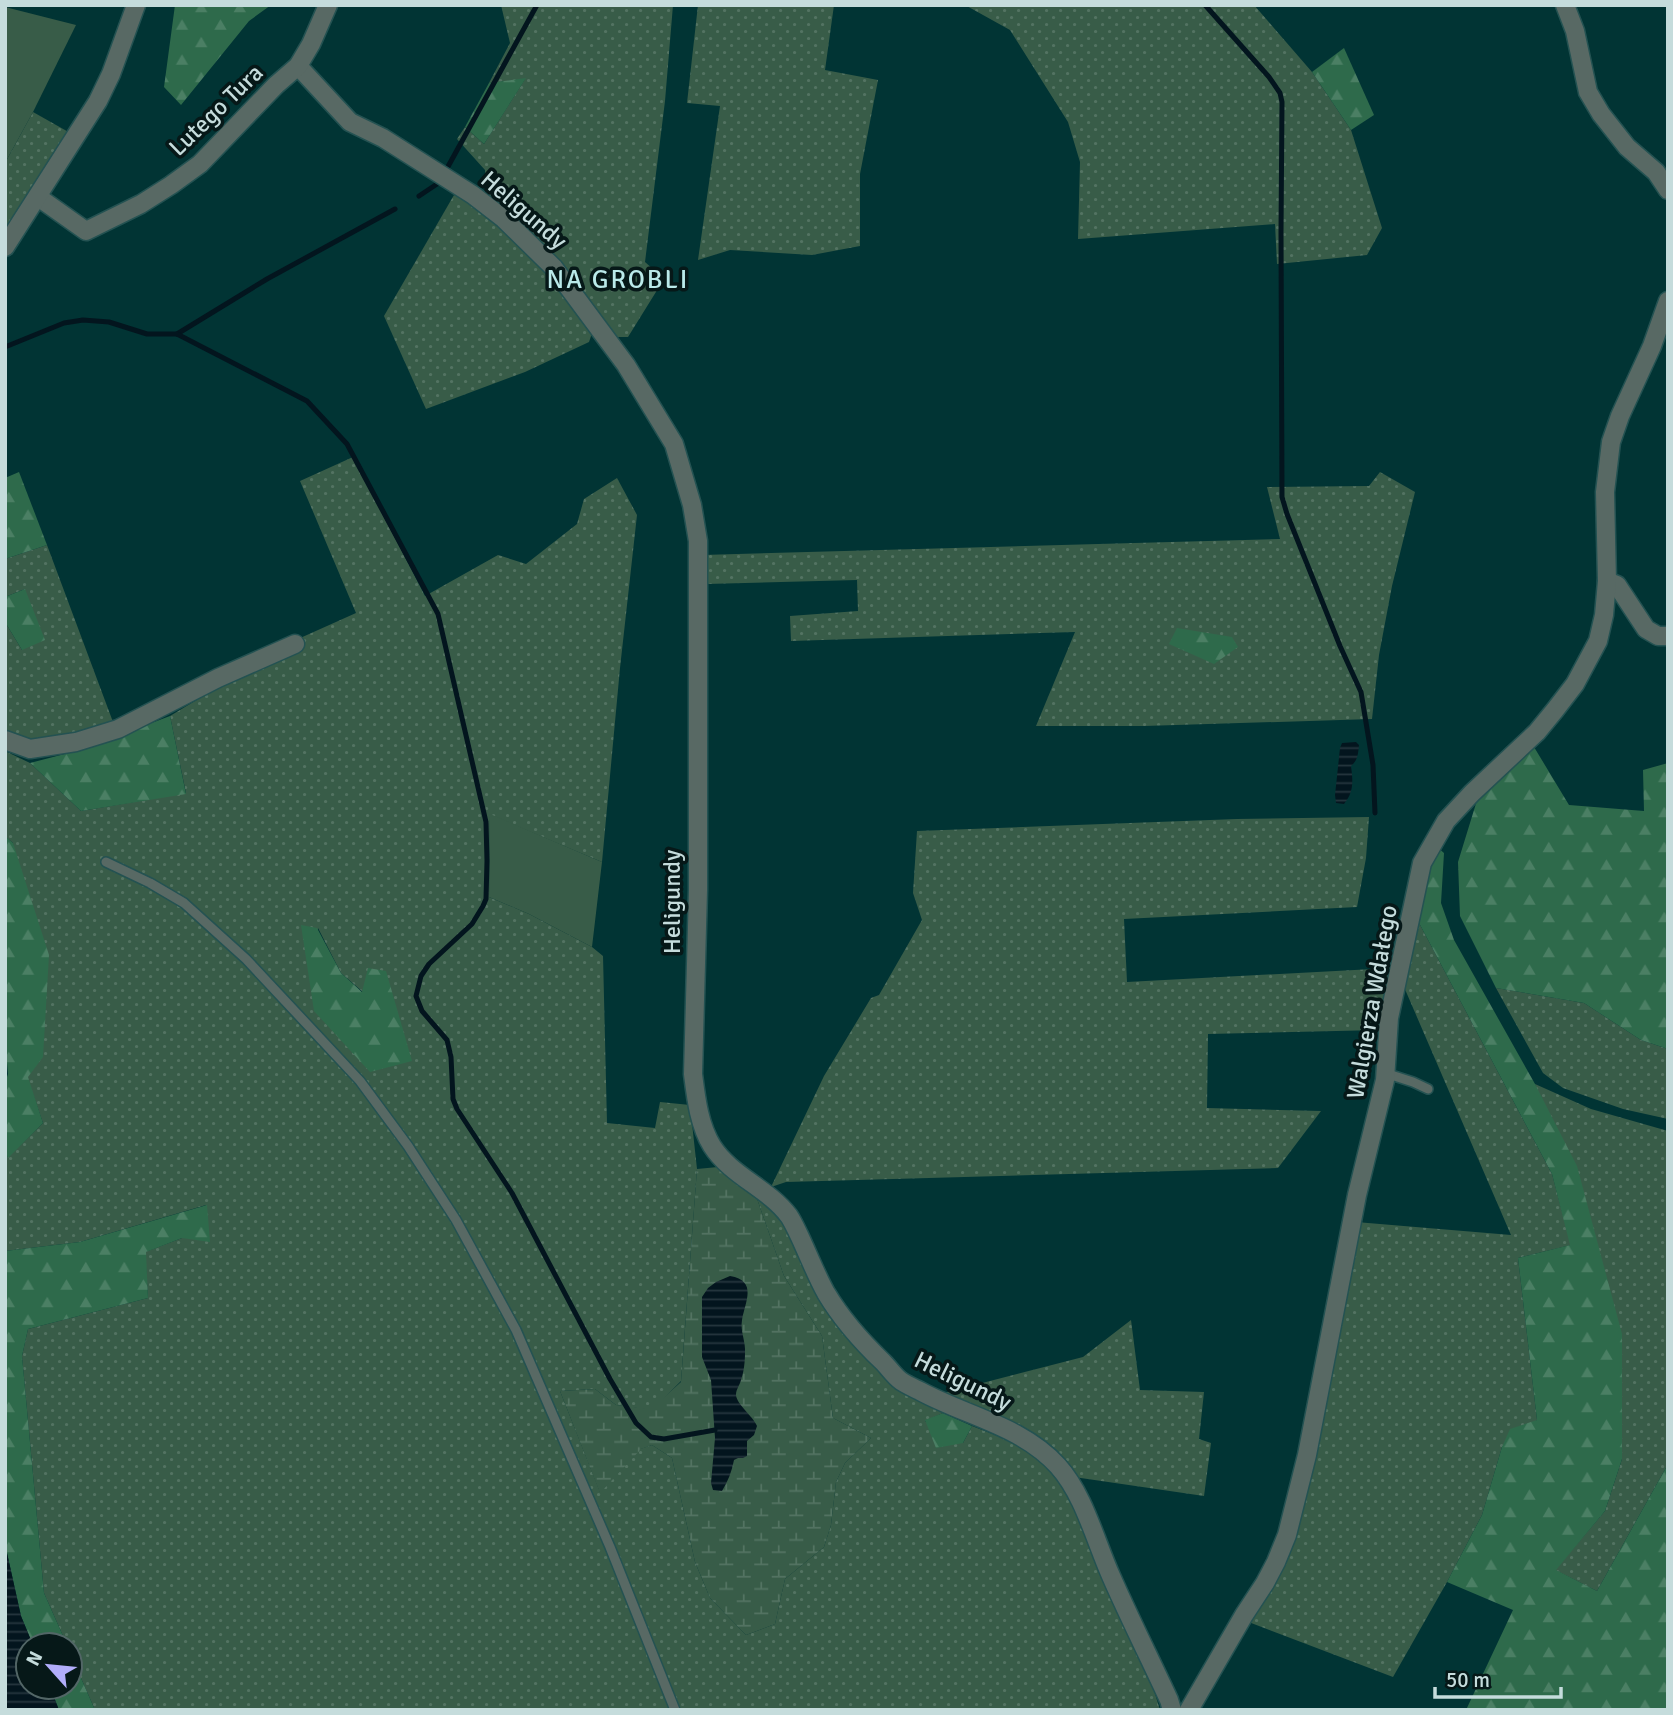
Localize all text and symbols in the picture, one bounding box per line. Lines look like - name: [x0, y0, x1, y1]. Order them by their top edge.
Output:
- street label: Lutego Tura: [163, 58, 269, 162]
- street label: Heligundy: [475, 164, 573, 256]
- district label: NA GROBLI: [546, 264, 690, 296]
- street label: Heligundy: [657, 850, 687, 954]
- street label: Walgierza Wdałego: [1340, 903, 1404, 1101]
- street label: Heligundy: [909, 1345, 1017, 1417]
- north arrow: [14, 1631, 84, 1701]
- text: N: [21, 1647, 48, 1670]
- scale bar: [1435, 1656, 1561, 1700]
- text: 50 m: [1446, 1667, 1490, 1693]

